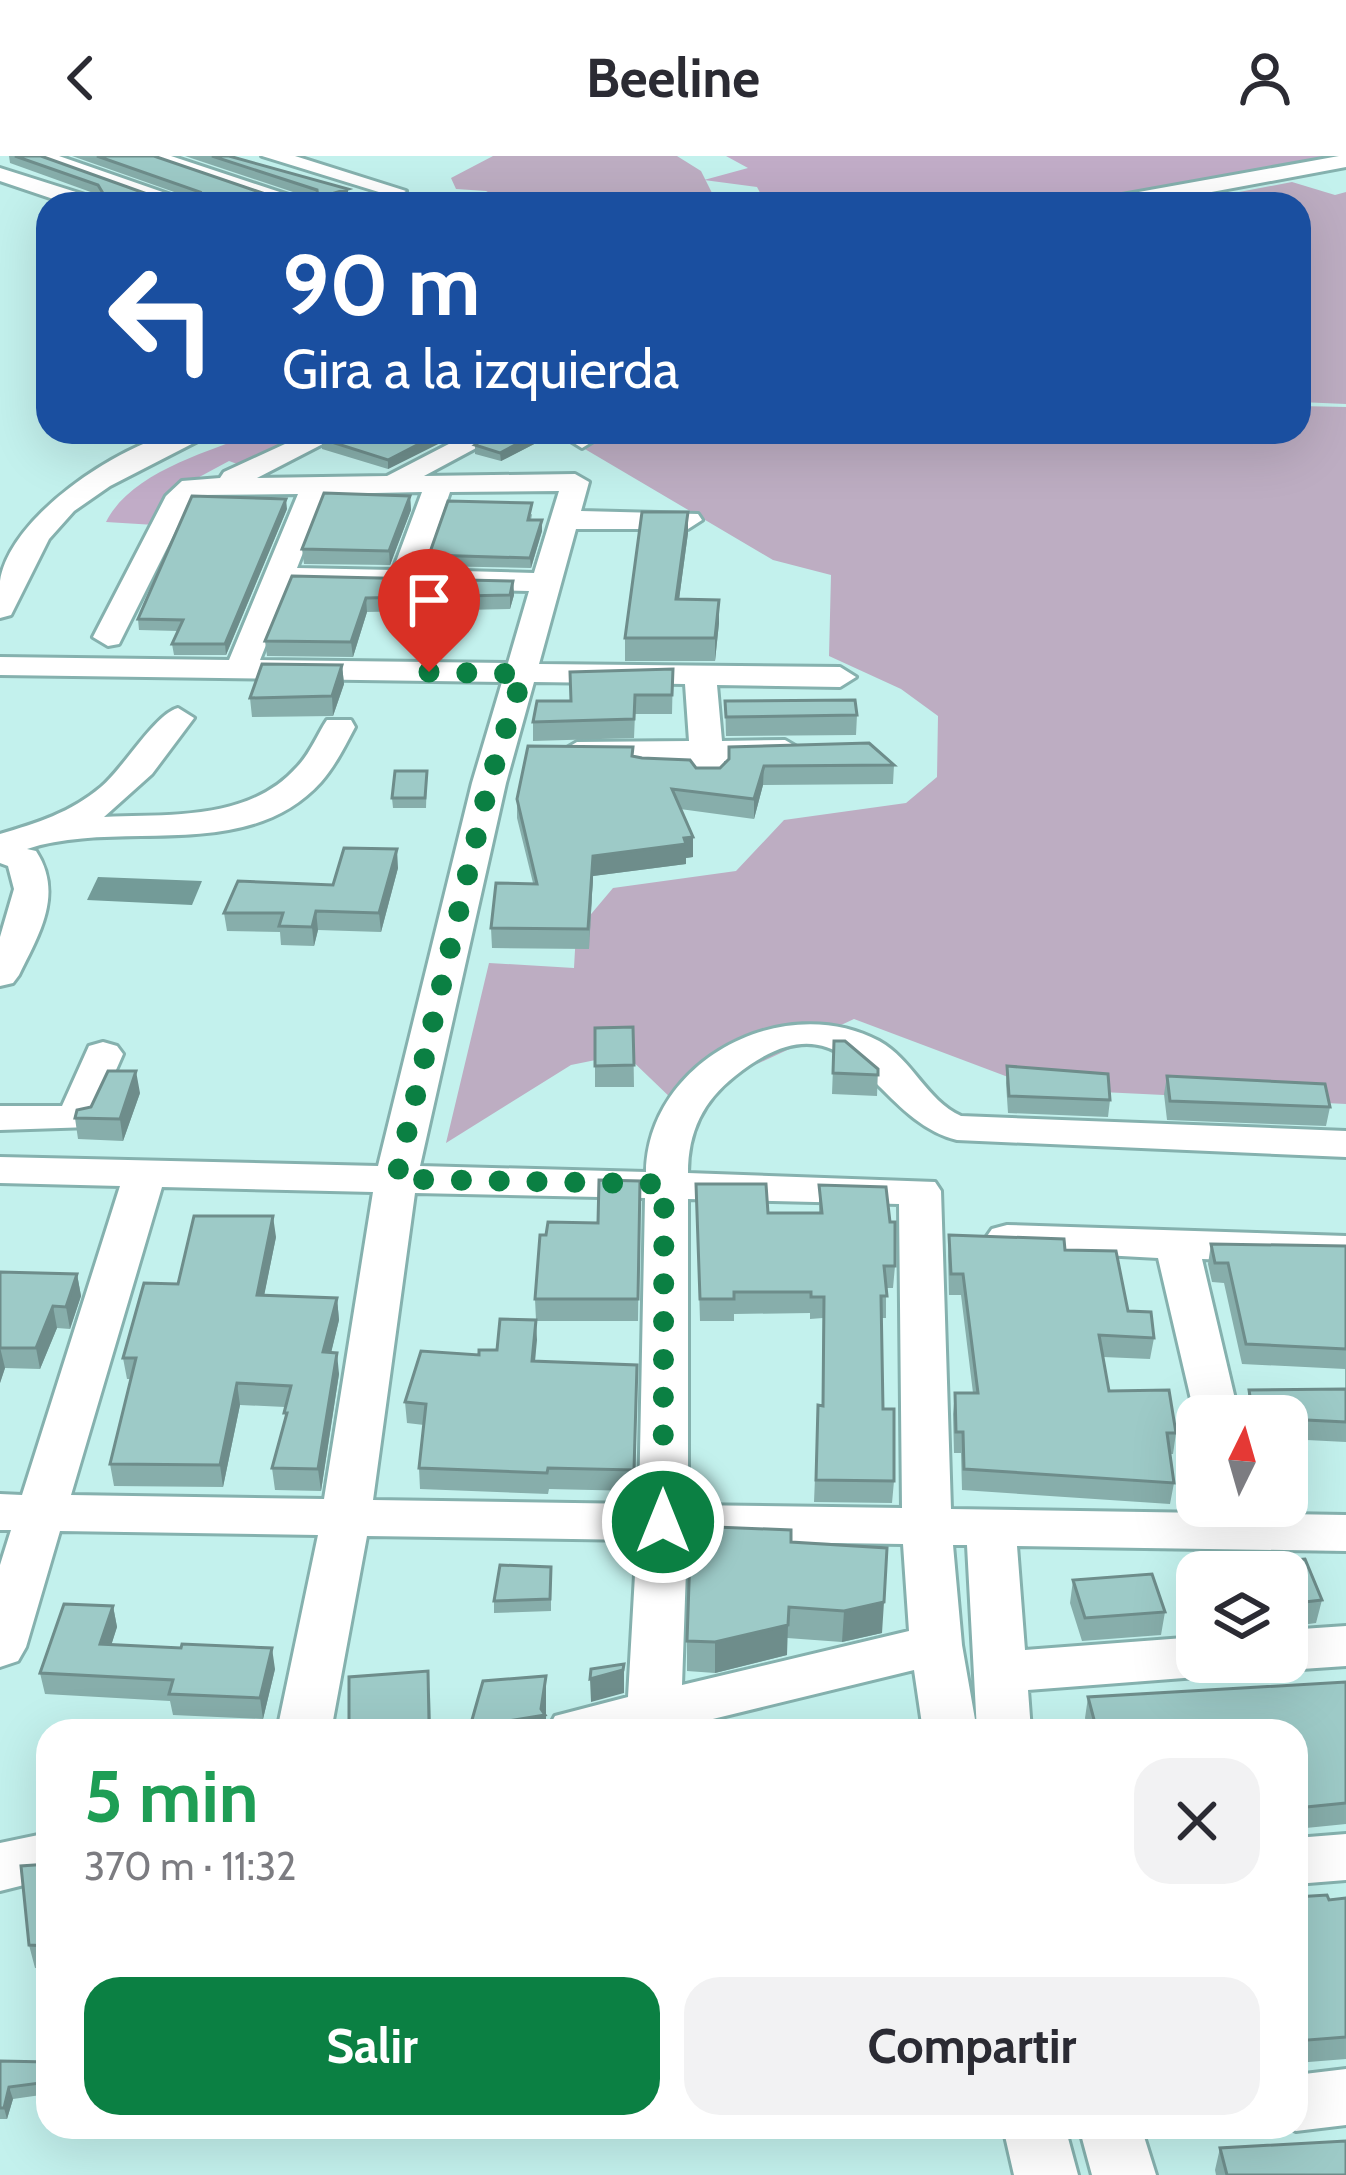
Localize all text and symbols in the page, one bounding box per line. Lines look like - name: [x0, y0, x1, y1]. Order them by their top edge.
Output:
- icon: back: [48, 45, 114, 111]
- text: Beeline: [586, 45, 760, 111]
- icon: person: [1232, 45, 1298, 111]
- text: 90 m: [282, 234, 480, 336]
- icon: left: [84, 240, 240, 396]
- text: Gira a la izquierda: [282, 336, 679, 402]
- pin: [378, 549, 480, 672]
- icon: arrive: [396, 567, 462, 633]
- north arrow: [1176, 1395, 1308, 1527]
- map controls: [1176, 1395, 1308, 1683]
- position arrow: [600, 1459, 726, 1585]
- button: layers: [1176, 1551, 1308, 1683]
- text: 5 min: [84, 1753, 258, 1840]
- button: close: [1134, 1758, 1260, 1884]
- text: 370 m · 11:32: [84, 1842, 296, 1890]
- button: Salir: [84, 1977, 660, 2115]
- button: Compartir: [684, 1977, 1260, 2115]

